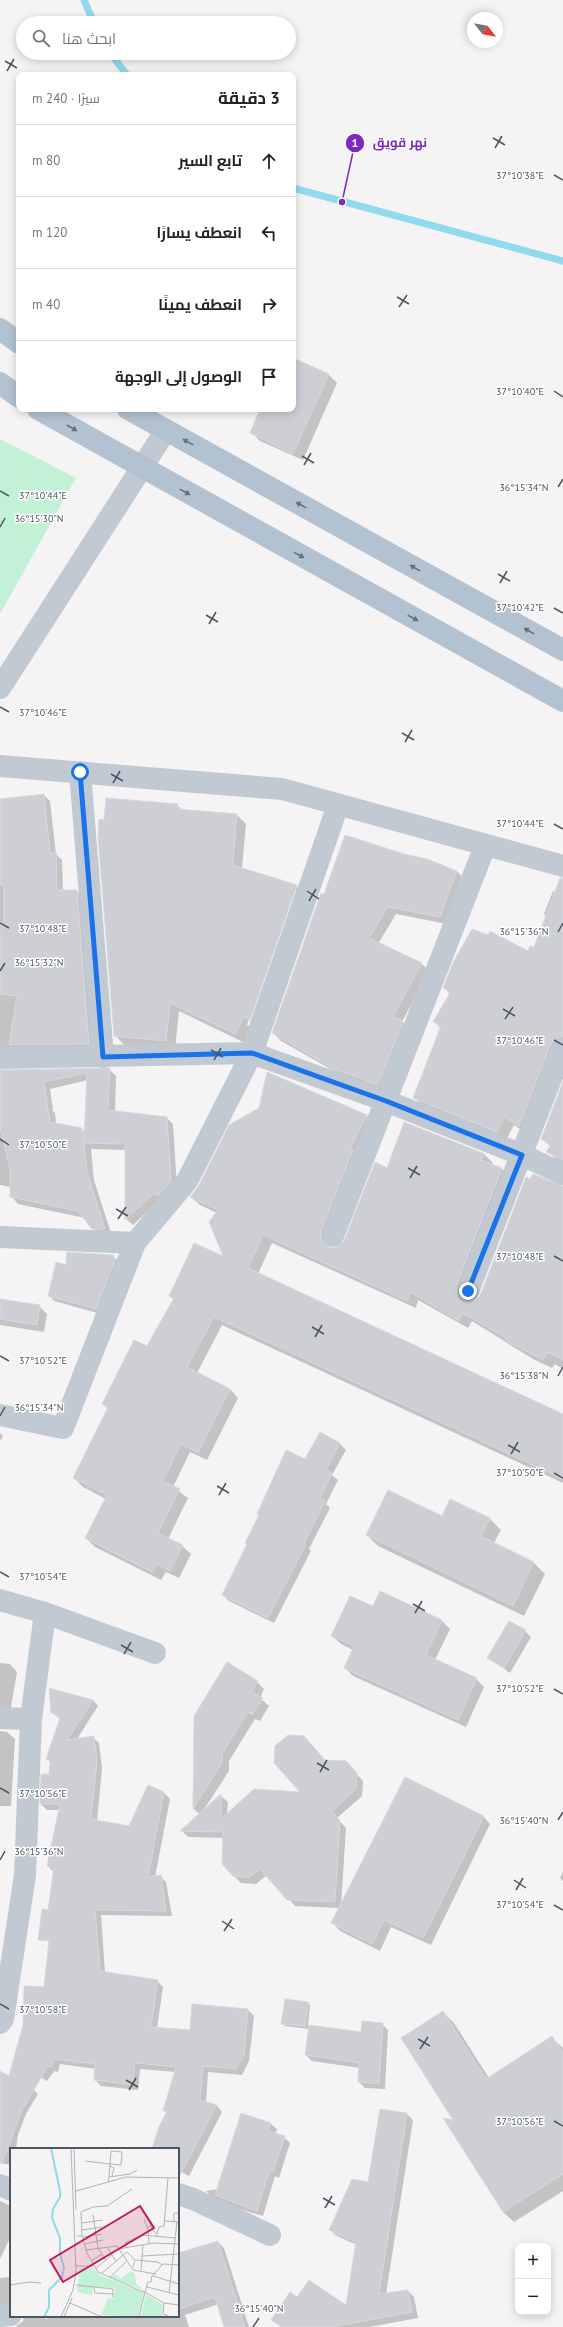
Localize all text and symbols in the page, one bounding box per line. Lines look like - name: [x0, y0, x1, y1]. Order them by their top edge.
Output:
- north arrow: [467, 12, 503, 48]
- search box: [16, 16, 296, 60]
- icon: search: [30, 27, 52, 49]
- text: ابحث هنا: [62, 29, 116, 48]
- text: 3 دقيقة: [218, 87, 280, 109]
- text: سيرًا · 240 m: [32, 90, 100, 107]
- callout: نهر قويق: [345, 130, 435, 155]
- text: نهر قويق: [373, 134, 427, 151]
- text: 1: [352, 135, 358, 150]
- icon: ahead: [258, 150, 280, 172]
- text: تابع السير: [179, 151, 242, 170]
- text: 80 m: [32, 152, 60, 169]
- text: 37°10'38"E: [496, 169, 544, 182]
- icon: left: [258, 222, 280, 244]
- text: انعطف يسارًا: [156, 223, 242, 242]
- text: 120 m: [32, 224, 67, 241]
- icon: right: [258, 294, 280, 316]
- text: انعطف يمينًا: [158, 295, 242, 314]
- text: 40 m: [32, 296, 60, 313]
- icon: arrive: [258, 366, 280, 388]
- text: الوصول إلى الوجهة: [115, 367, 242, 386]
- text: 37°10'40"E: [496, 385, 544, 398]
- one-way arrow: [66, 425, 78, 432]
- one-way arrow: [182, 439, 193, 445]
- text: 36°15'34"N: [499, 481, 549, 494]
- text: 37°10'44"E: [19, 489, 67, 502]
- one-way arrow: [179, 489, 191, 496]
- one-way arrow: [295, 502, 307, 508]
- text: 36°15'30"N: [14, 512, 64, 525]
- one-way arrow: [293, 552, 305, 559]
- one-way arrow: [409, 565, 421, 571]
- text: 37°10'42"E: [496, 601, 544, 614]
- one-way arrow: [407, 615, 418, 621]
- one-way arrow: [523, 627, 535, 634]
- text: 37°10'46"E: [19, 706, 67, 719]
- route start: [71, 763, 89, 781]
- text: 37°10'44"E: [496, 817, 544, 830]
- text: 37°10'48"E: [19, 922, 67, 935]
- text: 36°15'36"N: [499, 925, 549, 938]
- text: 36°15'32"N: [14, 956, 64, 969]
- text: 37°10'46"E: [496, 1034, 544, 1047]
- text: 37°10'50"E: [19, 1138, 67, 1151]
- text: 37°10'48"E: [496, 1250, 544, 1263]
- route end: [459, 1282, 477, 1300]
- text: 37°10'52"E: [19, 1354, 67, 1367]
- text: 36°15'38"N: [499, 1369, 549, 1382]
- text: 36°15'34"N: [14, 1401, 64, 1414]
- text: 37°10'50"E: [496, 1466, 544, 1479]
- text: 37°10'54"E: [19, 1570, 67, 1583]
- text: 37°10'52"E: [496, 1682, 544, 1695]
- text: 37°10'56"E: [19, 1787, 67, 1800]
- text: 36°15'40"N: [499, 1814, 549, 1827]
- text: 36°15'36"N: [14, 1845, 64, 1858]
- text: 37°10'54"E: [496, 1898, 544, 1911]
- text: 37°10'58"E: [19, 2003, 67, 2016]
- text: 37°10'56"E: [496, 2115, 544, 2128]
- inset map: [10, 2148, 179, 2317]
- map controls: [515, 2243, 551, 2315]
- button: +: [515, 2243, 551, 2279]
- button: −: [515, 2279, 551, 2315]
- text: 36°15'40"N: [234, 2302, 284, 2315]

